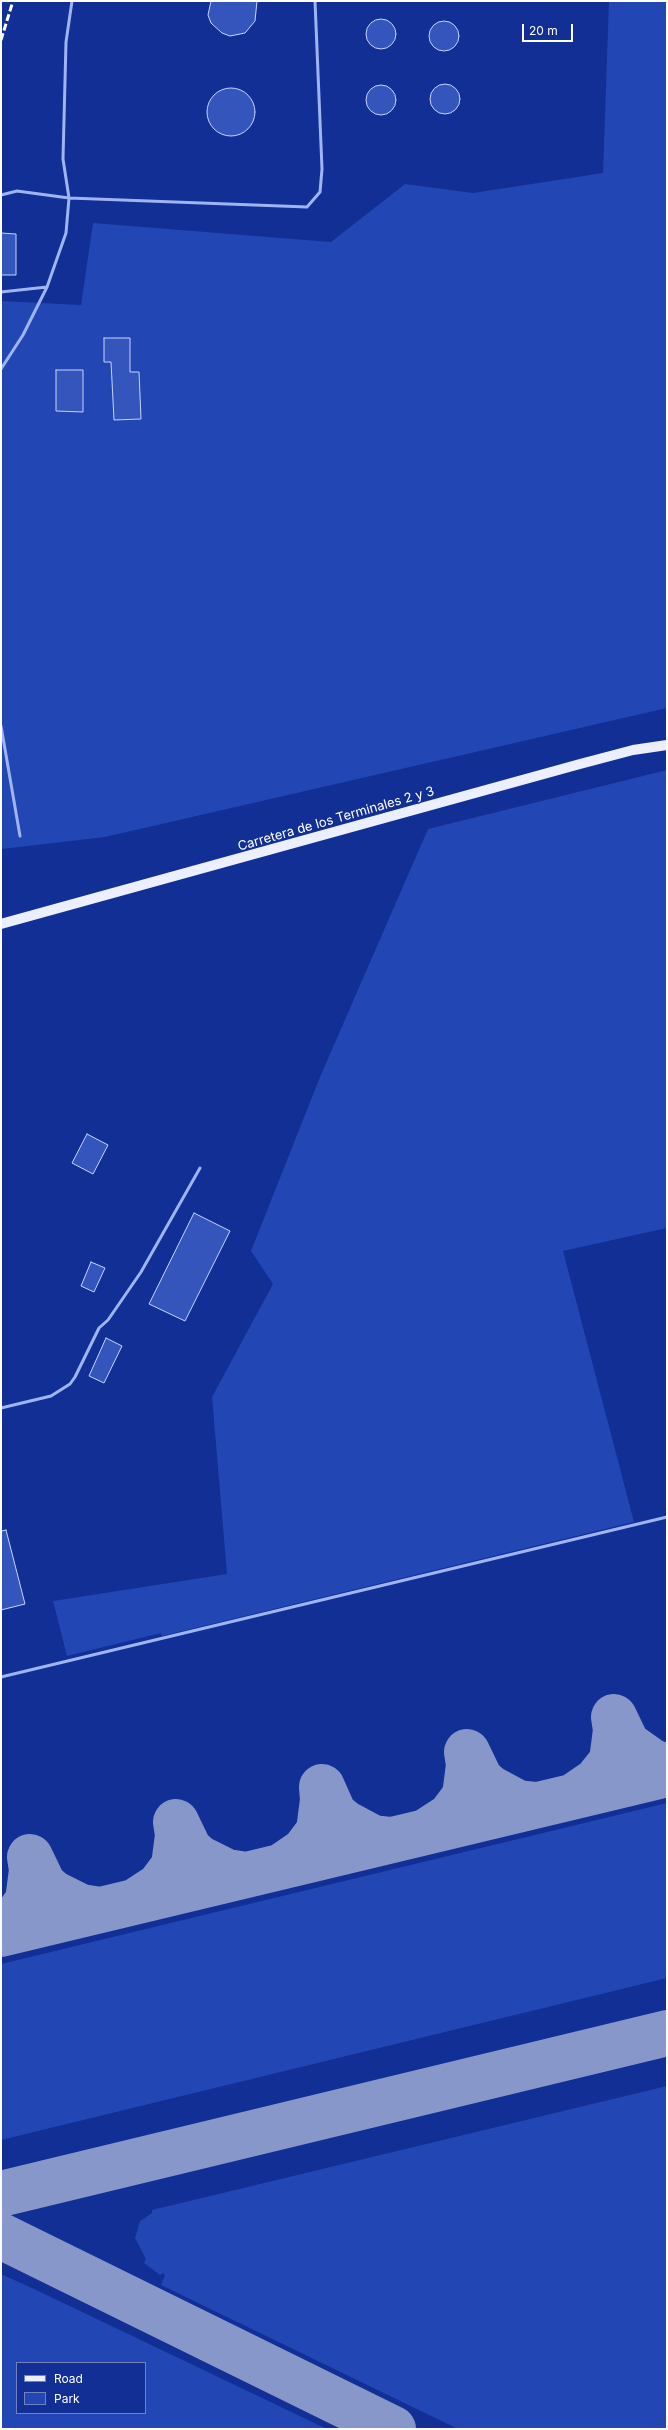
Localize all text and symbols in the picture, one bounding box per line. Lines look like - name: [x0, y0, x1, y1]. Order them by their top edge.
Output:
- scale bar: [524, 16, 575, 42]
- text: 20 m: [529, 23, 558, 38]
- street label: Carretera de los Terminales 2 y 3: [236, 783, 436, 855]
- legend: [16, 2362, 146, 2414]
- text: Road: [54, 2371, 83, 2386]
- text: Park: [54, 2391, 80, 2406]

